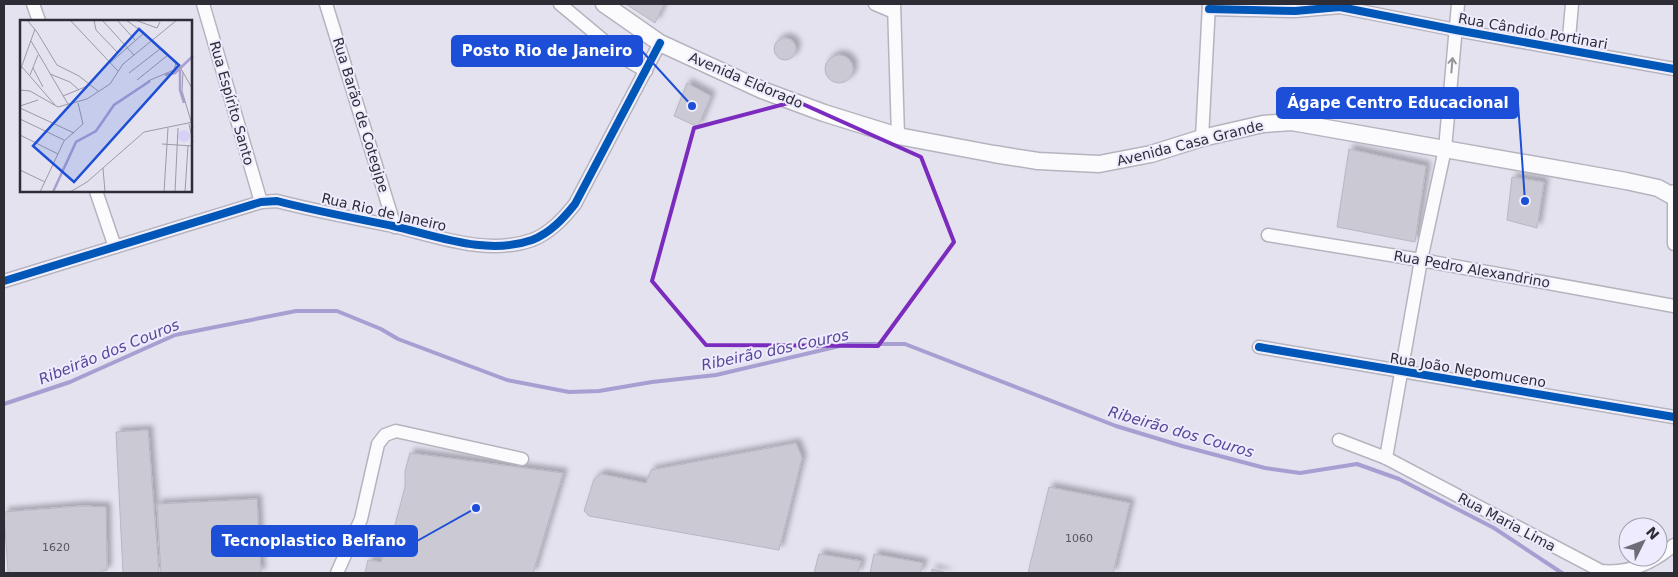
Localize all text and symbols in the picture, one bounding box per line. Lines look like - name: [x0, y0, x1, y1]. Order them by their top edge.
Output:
- street label: Rua Cândido Portinari: [1457, 10, 1609, 52]
- inset map: [20, 20, 192, 192]
- street label: Rua Barão de Cotegipe: [330, 36, 392, 194]
- callout: Posto Rio de Janeiro: [452, 36, 642, 66]
- street label: Rua Espírito Santo: [207, 39, 257, 167]
- text: Posto Rio de Janeiro: [462, 42, 632, 60]
- street label: Avenida Eldorado: [687, 49, 805, 111]
- one-way arrow: [1448, 58, 1457, 74]
- callout: Ágape Centro Educacional: [1277, 88, 1518, 118]
- text: Ágape Centro Educacional: [1287, 93, 1509, 112]
- street label: Avenida Casa Grande: [1115, 117, 1265, 169]
- street label: Rua Rio de Janeiro: [320, 190, 448, 234]
- street label: Rua Pedro Alexandrino: [1393, 247, 1551, 291]
- water label: Ribeirão dos Couros: [36, 315, 182, 389]
- water label: Ribeirão dos Couros: [700, 326, 851, 374]
- street label: Rua João Nepomuceno: [1389, 350, 1547, 390]
- water label: Ribeirão dos Couros: [1106, 403, 1256, 461]
- street label: Rua Maria Lima: [1455, 490, 1559, 554]
- north arrow: [1618, 517, 1668, 567]
- text: N: [1643, 524, 1663, 543]
- callout: Tecnoplastico Belfano: [212, 526, 417, 556]
- text: Tecnoplastico Belfano: [222, 532, 406, 550]
- house number: 1060: [1065, 532, 1093, 545]
- house number: 1620: [42, 541, 70, 554]

